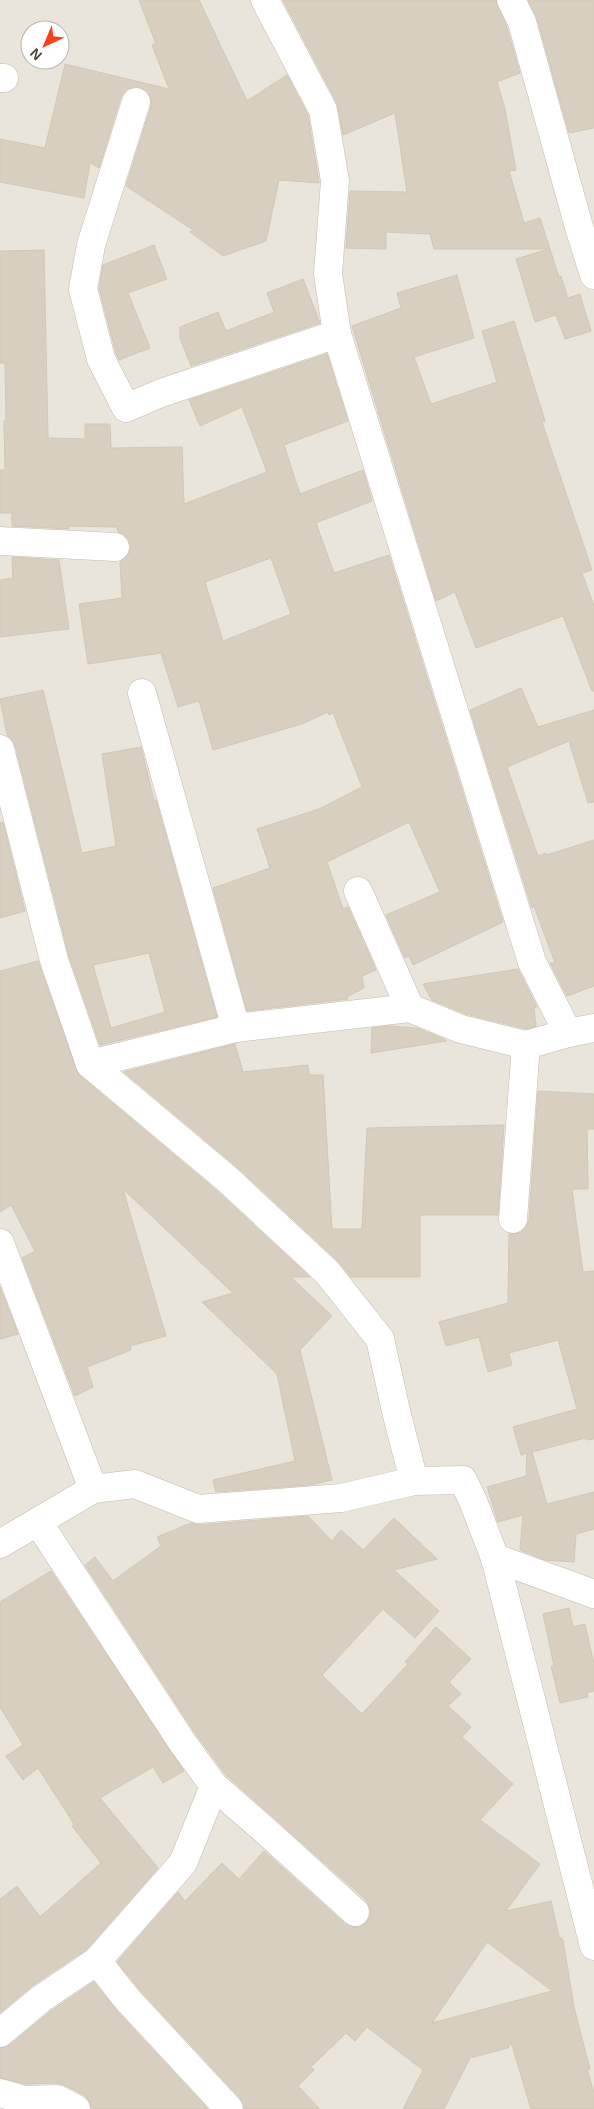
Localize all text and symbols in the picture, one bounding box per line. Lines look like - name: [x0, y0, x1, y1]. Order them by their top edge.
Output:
- north arrow: [20, 20, 70, 70]
- text: N: [27, 45, 45, 64]

